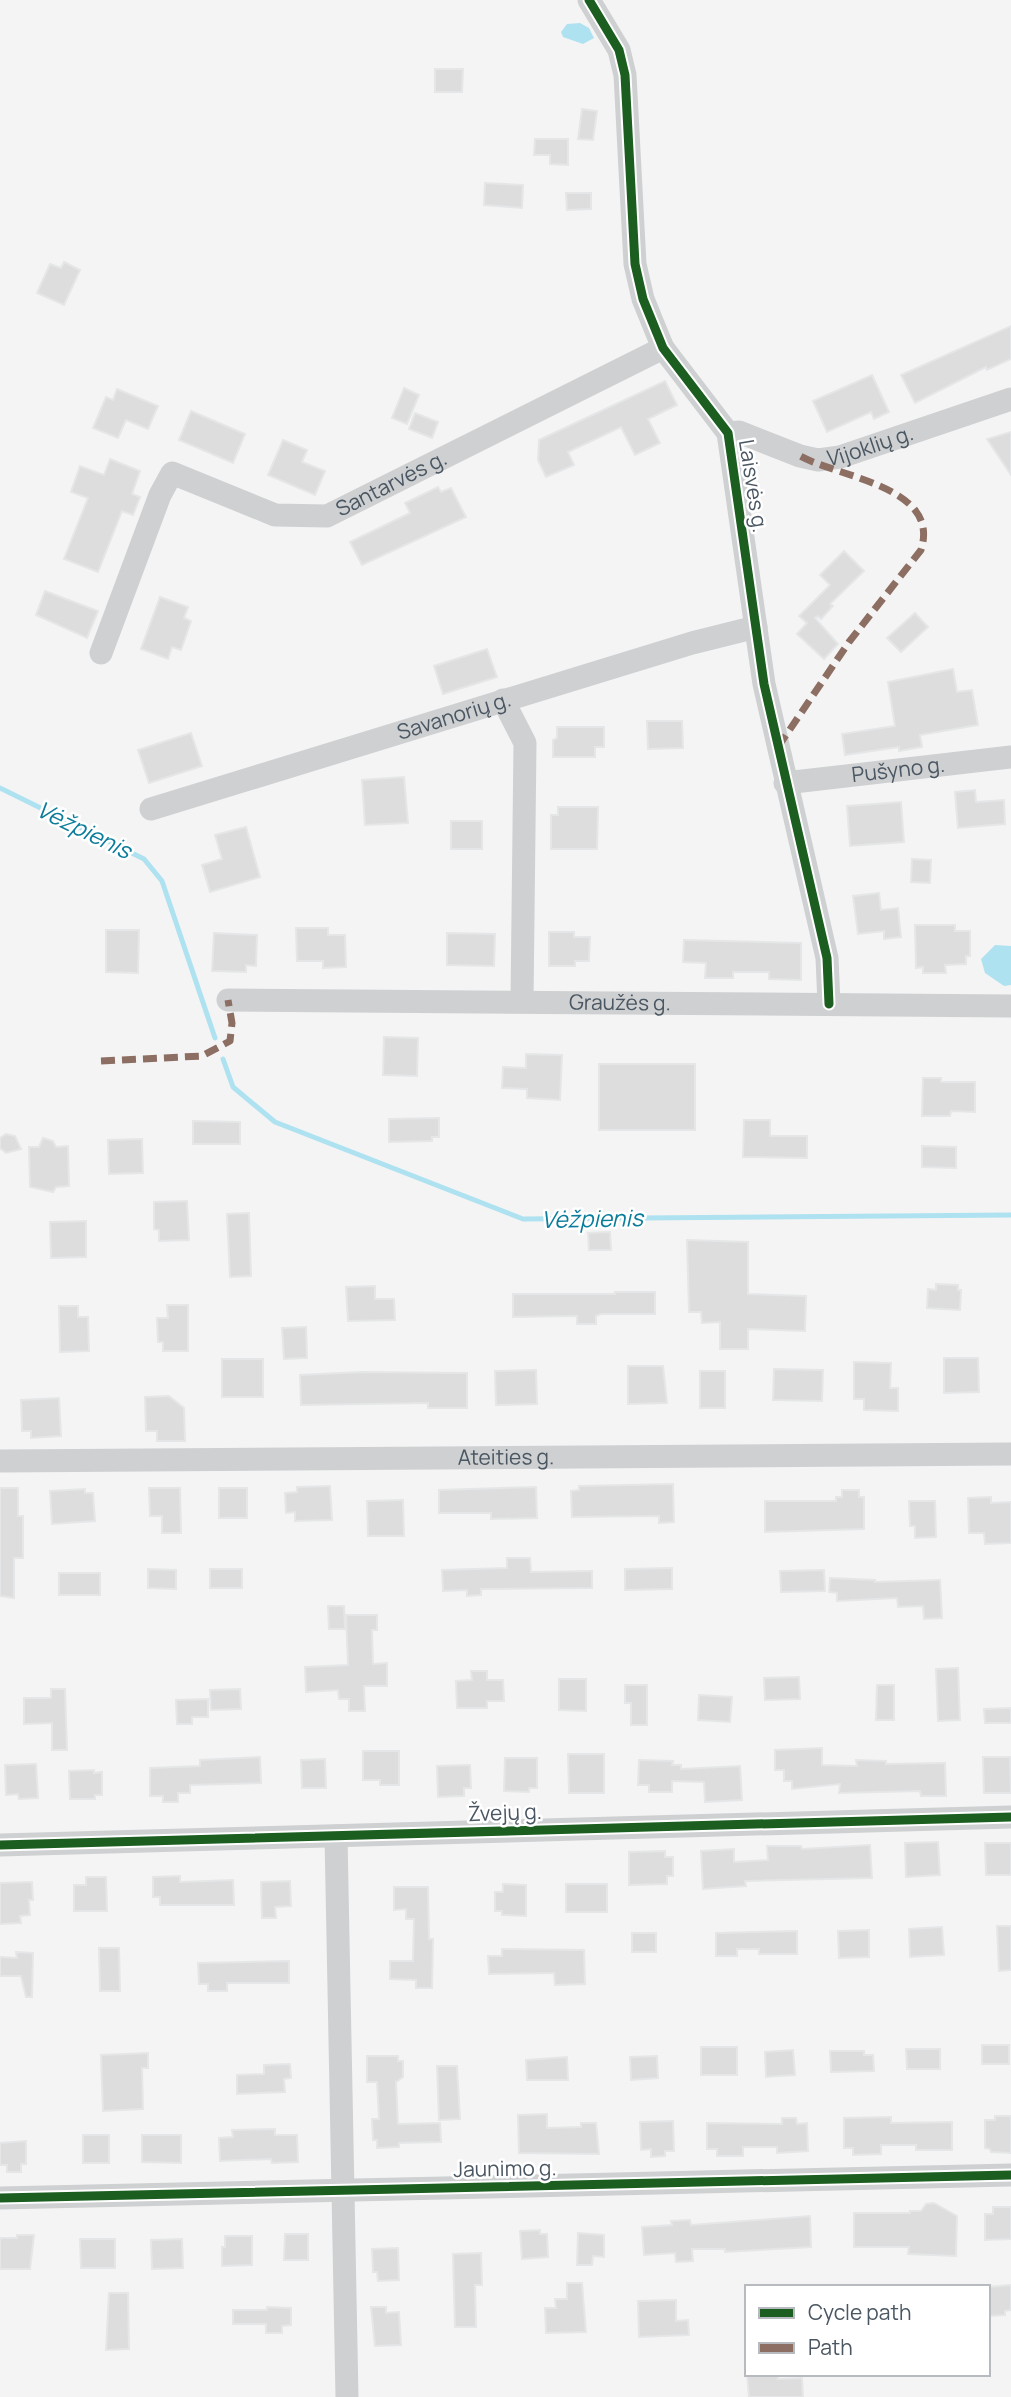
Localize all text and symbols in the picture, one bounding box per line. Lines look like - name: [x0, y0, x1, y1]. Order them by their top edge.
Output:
- street label: Vijoklių g.: [825, 418, 917, 472]
- street label: Laisvės g.: [733, 437, 775, 534]
- street label: Santarvės g.: [331, 443, 451, 522]
- street label: Savanorių g.: [393, 684, 514, 746]
- street label: Pušyno g.: [850, 750, 946, 788]
- water label: Vėžpienis: [32, 792, 139, 867]
- street label: Graužės g.: [569, 988, 671, 1016]
- water label: Vėžpienis: [541, 1201, 645, 1235]
- street label: Ateities g.: [458, 1442, 554, 1471]
- street label: Žvejų g.: [468, 1797, 542, 1827]
- street label: Jaunimo g.: [453, 2153, 557, 2183]
- legend: [745, 2285, 990, 2376]
- text: Cycle path: [808, 2298, 911, 2326]
- text: Path: [808, 2333, 853, 2361]

